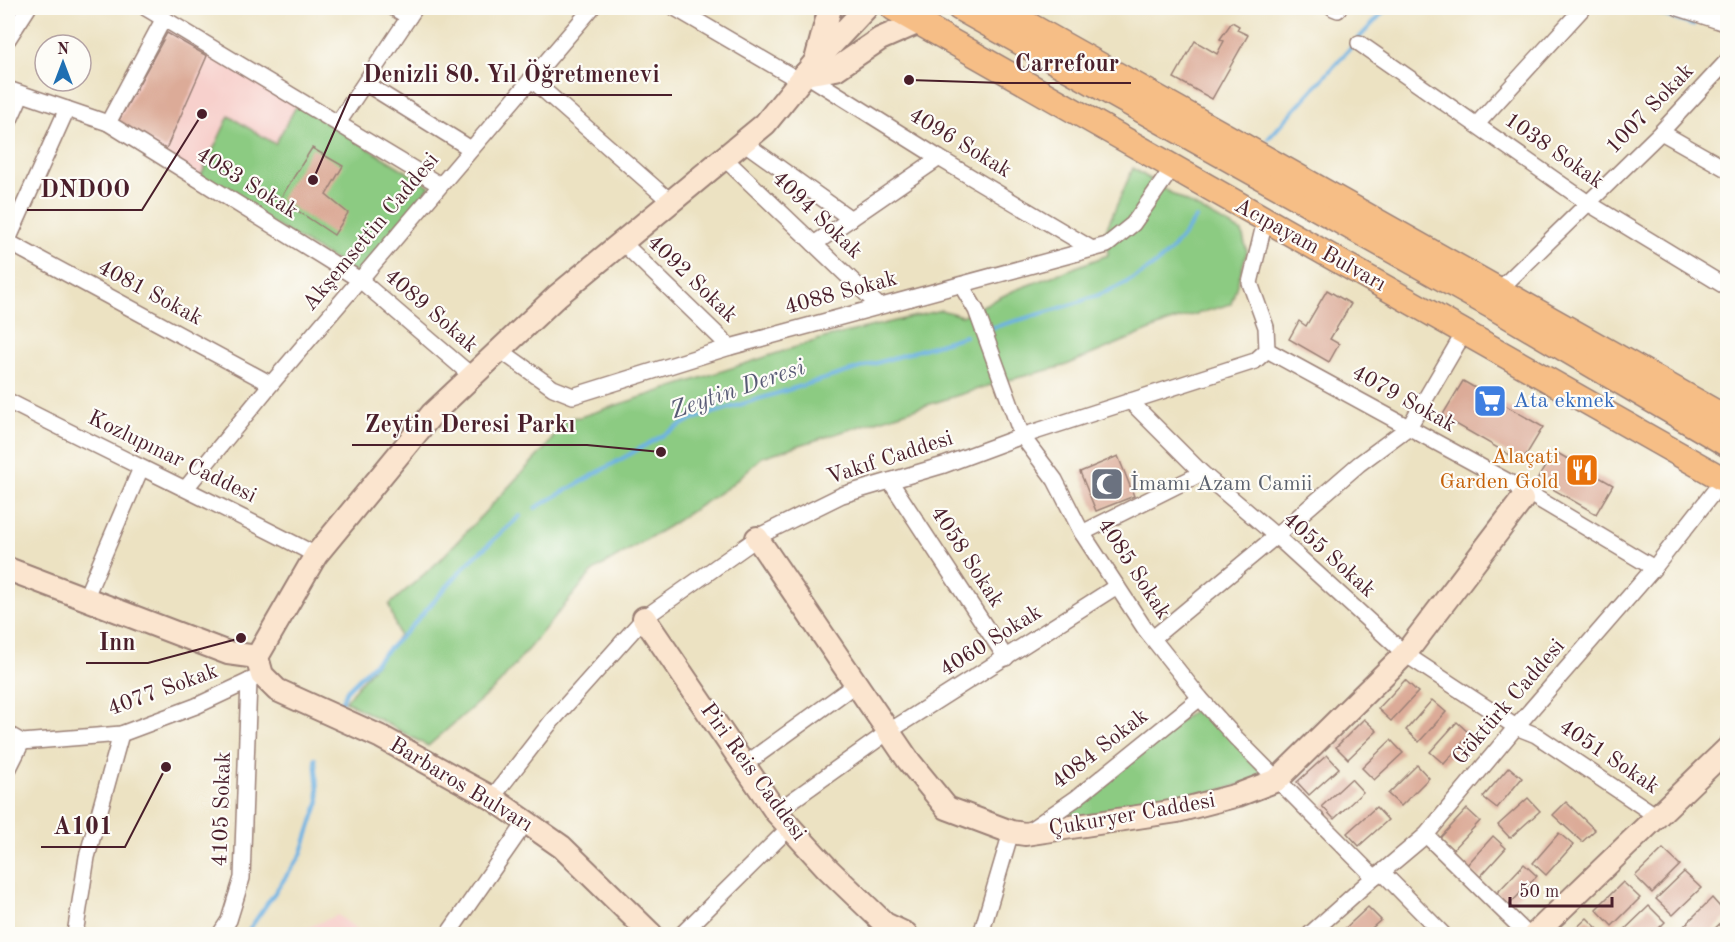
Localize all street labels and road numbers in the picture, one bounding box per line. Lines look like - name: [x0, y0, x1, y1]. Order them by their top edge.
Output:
- street label: 1007 Sokak: [1602, 60, 1698, 158]
- street label: 4096 Sokak: [905, 104, 1015, 182]
- street label: 1038 Sokak: [1500, 109, 1608, 193]
- street label: 4083 Sokak: [192, 143, 302, 223]
- street label: Akşemsettin Caddesi: [299, 149, 443, 315]
- street label: 4094 Sokak: [768, 167, 866, 263]
- street label: Acıpayam Bulvarı: [1231, 194, 1389, 296]
- street label: 4092 Sokak: [643, 231, 741, 327]
- street label: 4081 Sokak: [94, 256, 206, 330]
- street label: 4089 Sokak: [380, 265, 482, 357]
- street label: 4088 Sokak: [782, 267, 900, 319]
- street label: 4079 Sokak: [1348, 361, 1460, 437]
- street label: Kozlupınar Caddesi: [84, 407, 260, 507]
- street label: Vakıf Caddesi: [824, 427, 956, 489]
- street label: 4058 Sokak: [926, 503, 1008, 611]
- street label: 4055 Sokak: [1279, 508, 1379, 602]
- street label: 4085 Sokak: [1093, 515, 1175, 623]
- street label: 4060 Sokak: [936, 601, 1046, 681]
- street label: Göktürk Caddesi: [1449, 635, 1569, 769]
- street label: 4077 Sokak: [105, 660, 221, 720]
- street label: Piri Reis Caddesi: [696, 699, 810, 845]
- street label: 4084 Sokak: [1048, 705, 1152, 793]
- street label: 4051 Sokak: [1555, 716, 1663, 798]
- street label: Barbaros Bulvarı: [386, 734, 536, 836]
- street label: 4105 Sokak: [209, 751, 235, 867]
- street label: Çukuryer Caddesi: [1047, 790, 1217, 840]

